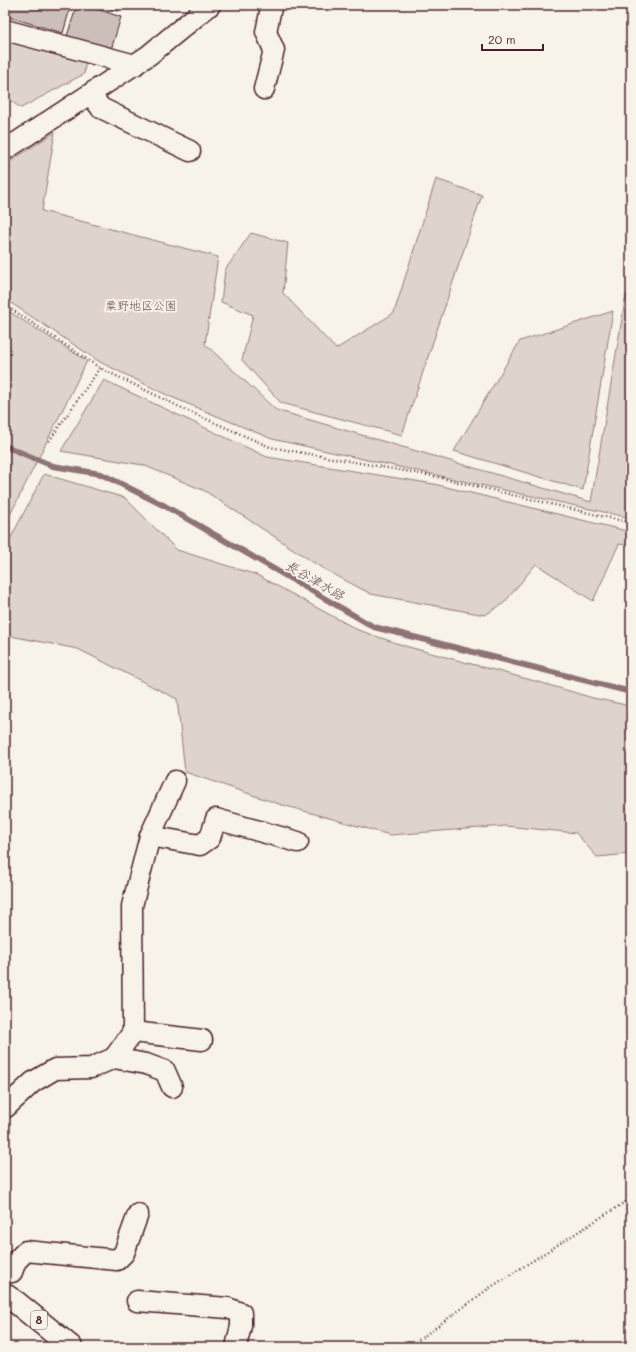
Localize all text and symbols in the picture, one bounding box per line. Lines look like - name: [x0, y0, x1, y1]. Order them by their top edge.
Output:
- scale bar: [482, 26, 543, 52]
- text: 20 m: [488, 31, 516, 47]
- park label: 粟野地区公園: [105, 297, 177, 313]
- water label: 長谷津水路: [283, 556, 349, 604]
- road number: 8: [31, 1311, 47, 1329]

